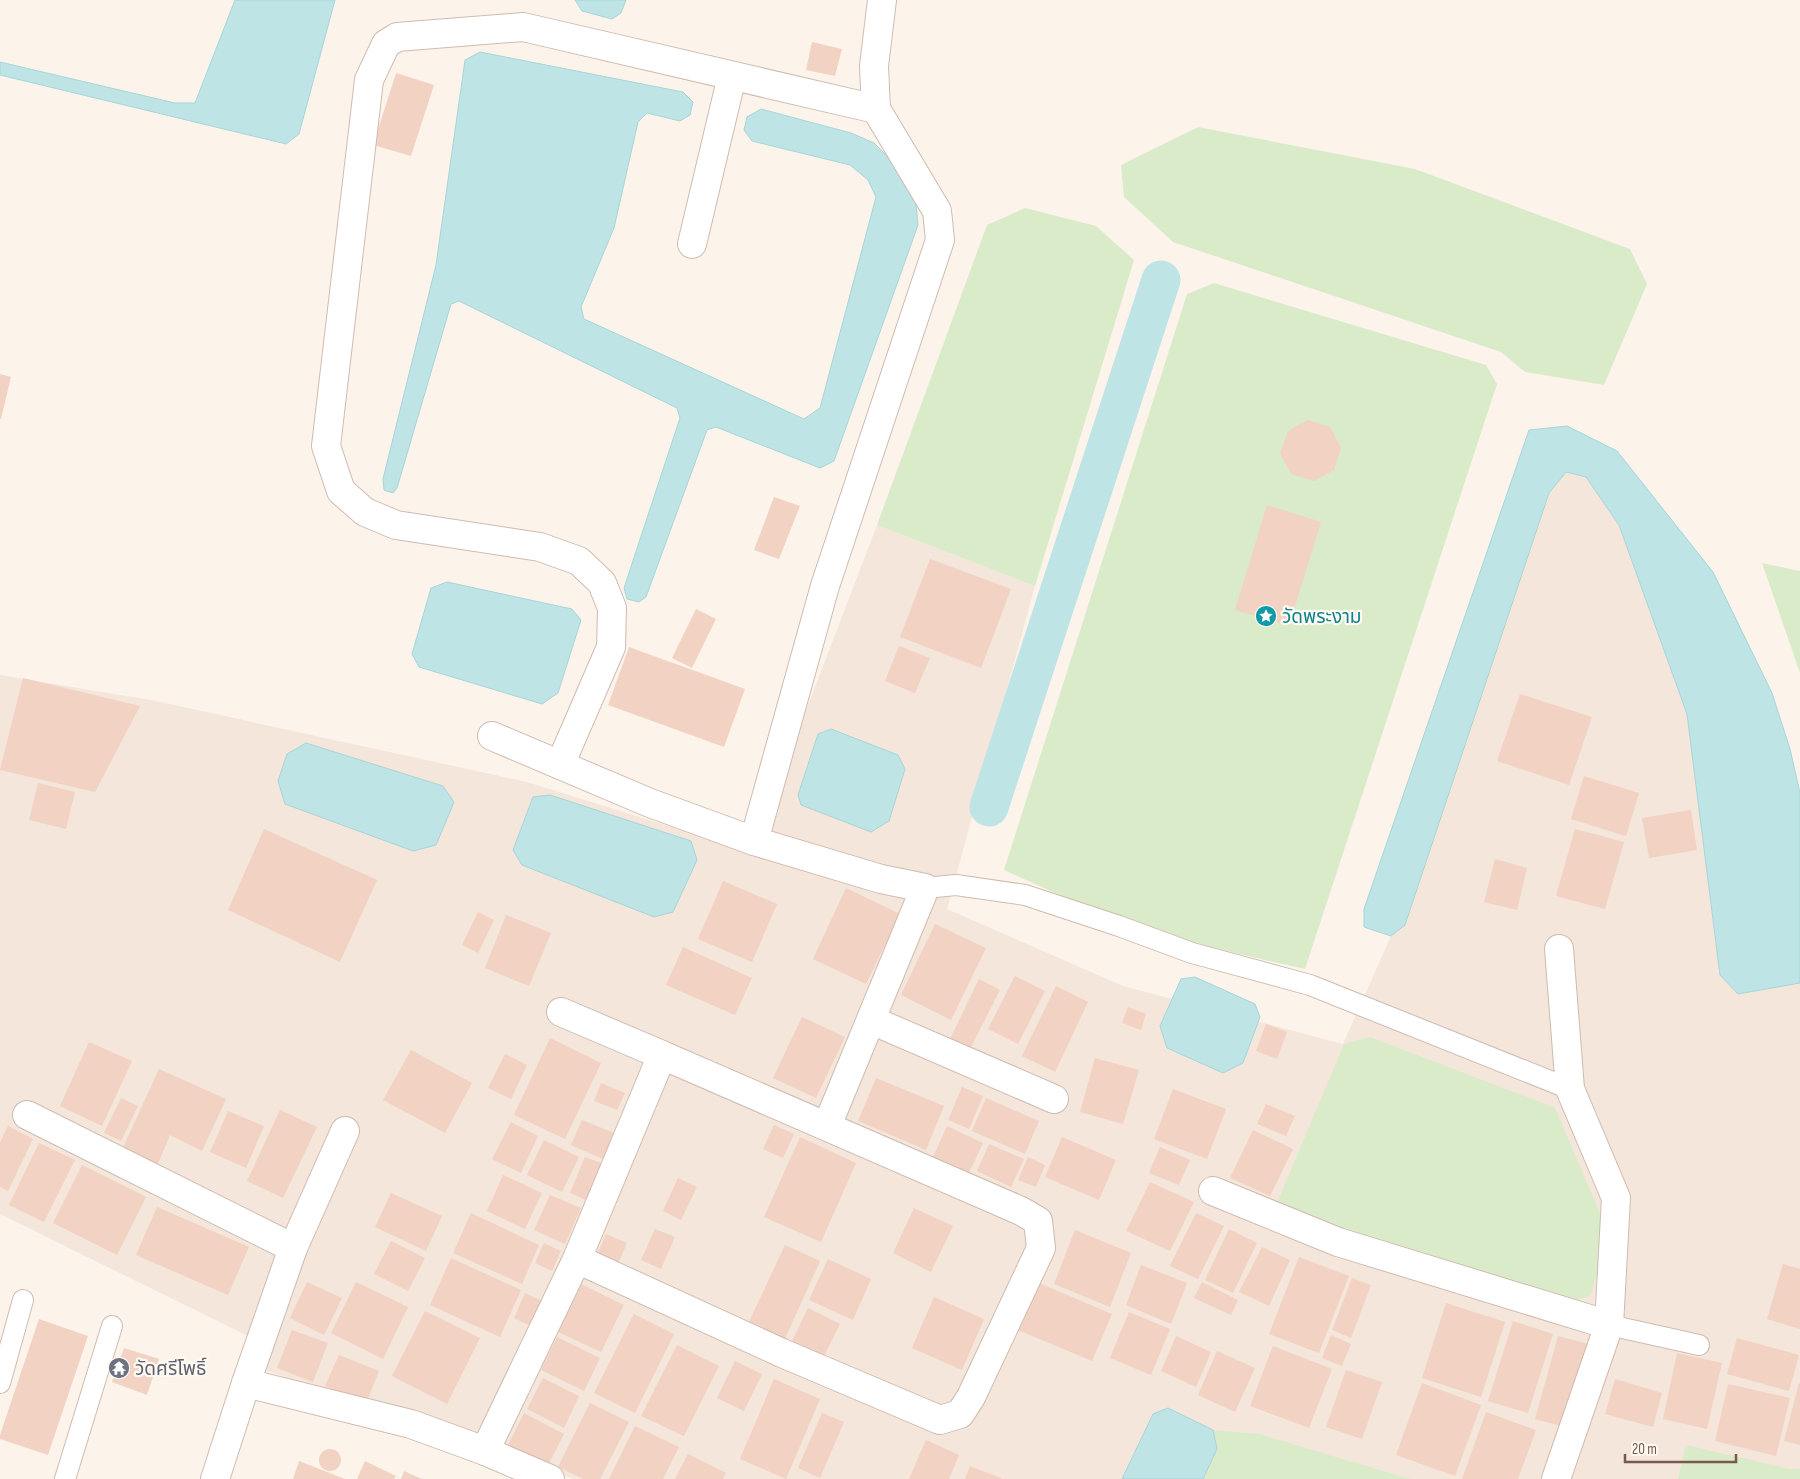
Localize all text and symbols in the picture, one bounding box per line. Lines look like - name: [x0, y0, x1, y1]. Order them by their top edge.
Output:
- place icon: วัดพระงาม: [1254, 604, 1278, 628]
- place label: วัดพระงาม: [1282, 606, 1362, 629]
- temple icon: วัดศรีโพธิ์: [107, 1356, 131, 1380]
- place label: วัดศรีโพธิ์: [135, 1357, 207, 1381]
- scale bar: [1625, 1432, 1736, 1464]
- text: 20 m: [1632, 1440, 1657, 1459]

